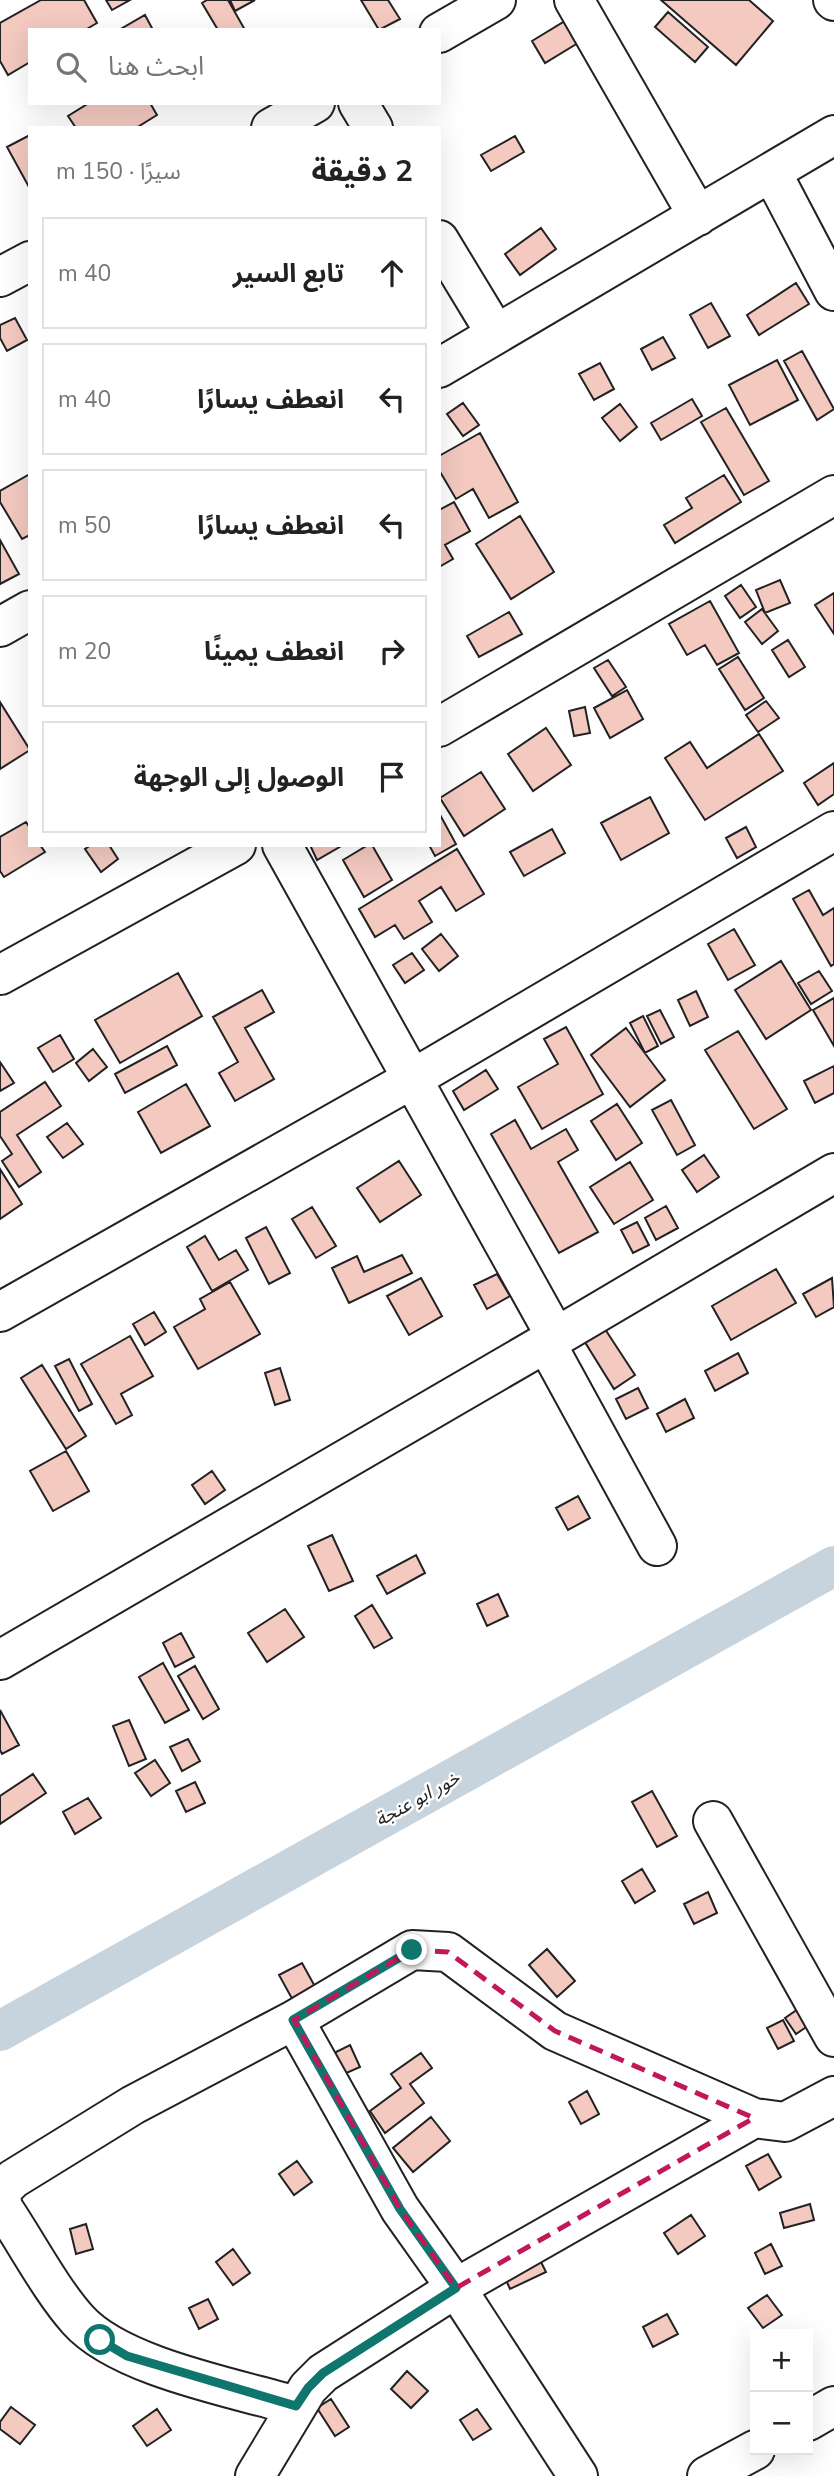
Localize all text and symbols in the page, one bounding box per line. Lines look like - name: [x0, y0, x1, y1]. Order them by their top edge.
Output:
- search box: [28, 28, 441, 105]
- icon: search: [52, 48, 90, 86]
- text: ابحث هنا: [108, 49, 204, 84]
- text: 2 دقيقة: [311, 151, 413, 192]
- text: سيرًا · 150 m: [56, 156, 181, 187]
- icon: ahead: [373, 254, 411, 292]
- text: تابع السير: [233, 256, 344, 291]
- text: 40 m: [58, 258, 111, 289]
- icon: left: [373, 380, 411, 418]
- text: انعطف يسارًا: [197, 382, 344, 417]
- text: 40 m: [58, 384, 111, 415]
- icon: left: [373, 506, 411, 544]
- text: انعطف يسارًا: [197, 508, 344, 543]
- text: 50 m: [58, 510, 111, 541]
- icon: right: [373, 632, 411, 670]
- text: انعطف يمينًا: [204, 634, 344, 669]
- text: 20 m: [58, 636, 111, 667]
- icon: arrive: [373, 758, 411, 796]
- text: الوصول إلى الوجهة: [134, 760, 344, 795]
- water label: خور ابو عنجة: [371, 1765, 465, 1833]
- route end: [396, 1934, 427, 1965]
- route start: [84, 2324, 115, 2355]
- map controls: [750, 2329, 813, 2455]
- button: +: [750, 2329, 813, 2392]
- button: −: [750, 2392, 813, 2455]

